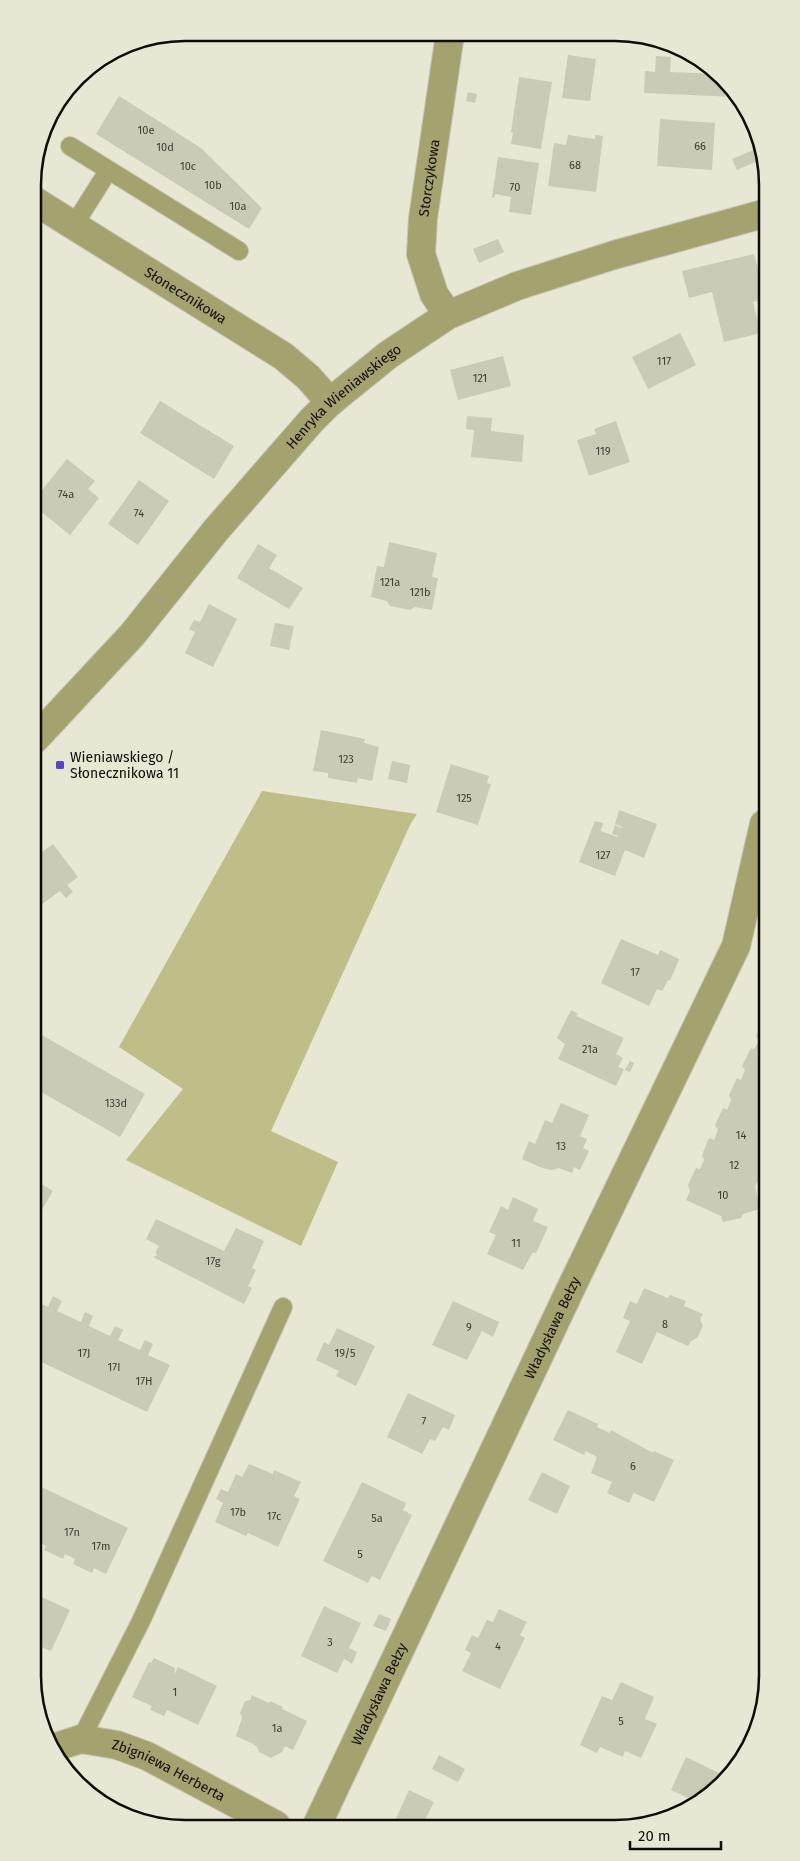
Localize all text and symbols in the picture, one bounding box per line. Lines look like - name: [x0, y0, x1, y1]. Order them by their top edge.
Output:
- house number: 10e: [138, 124, 154, 137]
- street label: Storczykowa: [415, 138, 443, 218]
- house number: 66: [694, 140, 706, 153]
- house number: 10d: [156, 141, 174, 154]
- house number: 68: [569, 159, 581, 172]
- house number: 10c: [180, 160, 196, 173]
- house number: 10b: [204, 179, 222, 192]
- house number: 70: [510, 181, 520, 194]
- house number: 10a: [230, 200, 246, 213]
- street label: Słonecznikowa: [141, 264, 230, 328]
- street label: Henryka Wieniawskiego: [283, 341, 405, 453]
- house number: 117: [657, 355, 671, 368]
- house number: 121: [473, 372, 487, 385]
- house number: 119: [595, 445, 611, 458]
- house number: 74a: [58, 488, 74, 501]
- house number: 74: [134, 507, 144, 520]
- house number: 121a: [380, 576, 400, 589]
- house number: 121b: [409, 586, 431, 599]
- place label: Wieniawskiego / Słonecznikowa 11: [70, 749, 179, 782]
- house number: 123: [338, 753, 354, 766]
- marker: Wieniawskiego / Słonecznikowa 11: [54, 759, 66, 771]
- house number: 125: [456, 792, 472, 805]
- house number: 127: [596, 849, 611, 862]
- house number: 17: [630, 966, 640, 979]
- house number: 21a: [582, 1043, 598, 1056]
- house number: 133d: [105, 1097, 127, 1110]
- house number: 14: [736, 1129, 746, 1142]
- house number: 13: [556, 1140, 566, 1153]
- house number: 12: [729, 1159, 739, 1172]
- house number: 10: [718, 1189, 728, 1202]
- house number: 11: [511, 1237, 521, 1250]
- house number: 17g: [205, 1255, 221, 1268]
- street label: Władysława Bełzy: [521, 1274, 584, 1382]
- house number: 8: [662, 1318, 668, 1331]
- house number: 9: [466, 1321, 472, 1334]
- house number: 17J: [78, 1347, 90, 1360]
- house number: 19/5: [334, 1347, 356, 1360]
- house number: 17I: [108, 1361, 120, 1374]
- house number: 17H: [135, 1375, 153, 1388]
- house number: 7: [422, 1415, 427, 1428]
- house number: 6: [630, 1460, 636, 1473]
- house number: 17b: [230, 1506, 246, 1519]
- house number: 17c: [267, 1510, 281, 1523]
- house number: 5a: [371, 1512, 383, 1525]
- house number: 17n: [64, 1526, 80, 1539]
- house number: 17m: [92, 1540, 110, 1553]
- house number: 5: [357, 1548, 363, 1561]
- house number: 3: [327, 1636, 333, 1649]
- street label: Władysława Bełzy: [348, 1640, 411, 1748]
- house number: 4: [495, 1640, 501, 1653]
- house number: 1: [173, 1686, 177, 1699]
- house number: 5: [618, 1715, 624, 1728]
- house number: 1a: [272, 1722, 282, 1735]
- street label: Zbigniewa Herberta: [111, 1736, 228, 1805]
- scale bar: [630, 1818, 721, 1850]
- text: 20 m: [638, 1827, 671, 1845]

